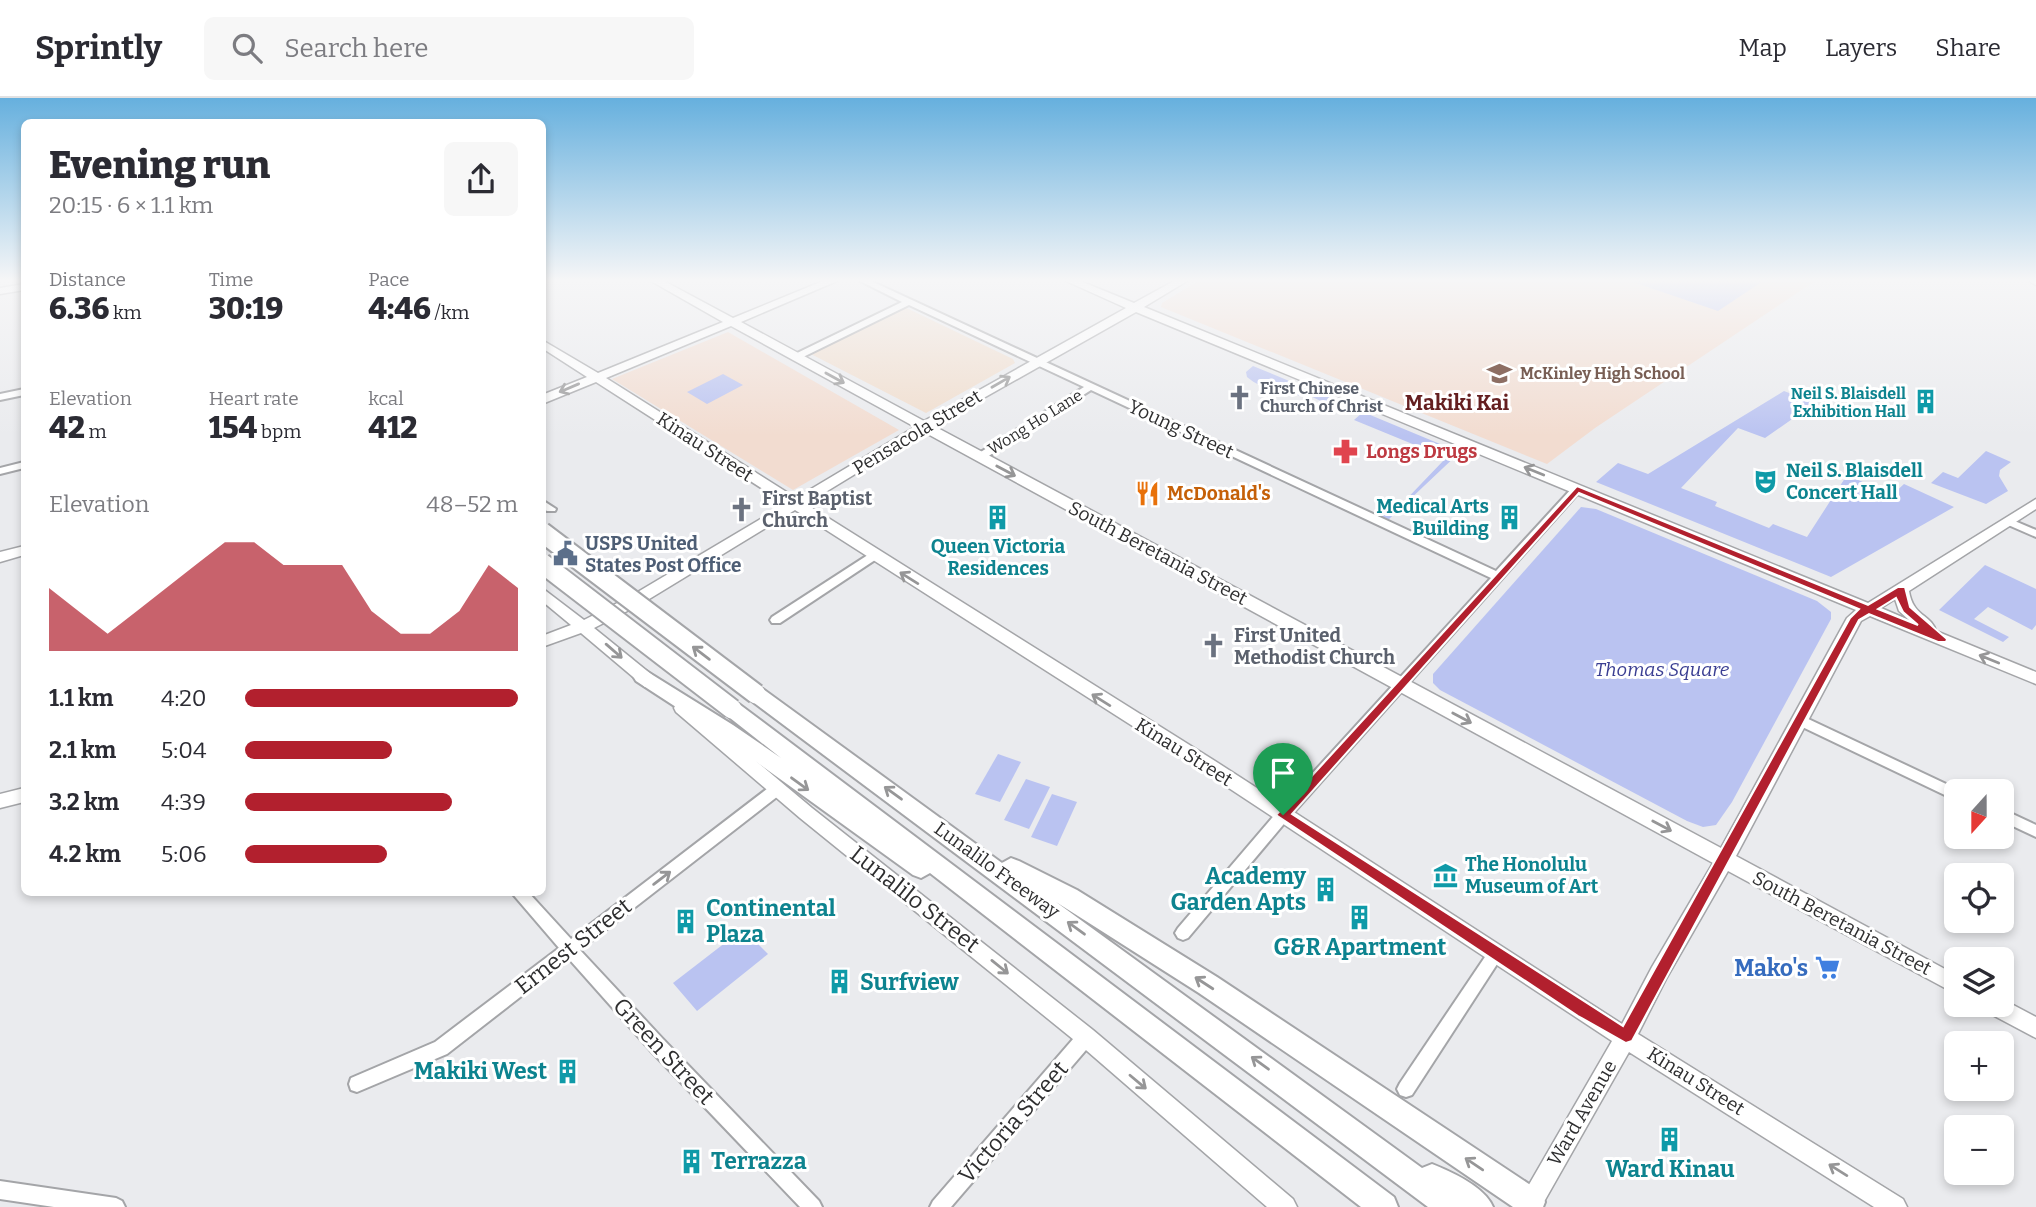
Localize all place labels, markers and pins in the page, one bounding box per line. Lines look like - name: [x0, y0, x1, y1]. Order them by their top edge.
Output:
- school or university icon: McKinley High School: [1486, 359, 1514, 387]
- place label: McKinley High School: [1520, 364, 1685, 383]
- place label: First Chinese Church of Christ: [1260, 379, 1384, 416]
- church icon: First Chinese Church of Christ: [1226, 383, 1254, 411]
- place label: Neil S. Blaisdell Exhibition Hall: [1791, 384, 1906, 421]
- building icon: Neil S. Blaisdell Exhibition Hall: [1912, 388, 1940, 416]
- pharmacy icon: Longs Drugs: [1332, 437, 1360, 465]
- place label: Longs Drugs: [1366, 440, 1477, 463]
- place label: Neil S. Blaisdell Concert Hall: [1786, 459, 1923, 504]
- theatre icon: Neil S. Blaisdell Concert Hall: [1752, 467, 1780, 495]
- restaurant icon: McDonald's: [1133, 479, 1161, 507]
- place label: McDonald's: [1167, 482, 1271, 505]
- place label: First Baptist Church: [762, 487, 873, 532]
- church icon: First Baptist Church: [728, 495, 756, 523]
- place label: Medical Arts Building: [1376, 495, 1489, 540]
- building icon: Medical Arts Building: [1495, 503, 1523, 531]
- building icon: Queen Victoria Residences: [984, 504, 1012, 532]
- place label: USPS United States Post Office: [585, 532, 741, 577]
- place label: Queen Victoria Residences: [931, 535, 1066, 580]
- public building icon: USPS United States Post Office: [551, 540, 579, 568]
- place label: First United Methodist Church: [1234, 624, 1395, 669]
- church icon: First United Methodist Church: [1200, 632, 1228, 660]
- pin: [1253, 743, 1313, 815]
- place label: The Honolulu Museum of Art: [1465, 853, 1599, 898]
- museum icon: The Honolulu Museum of Art: [1431, 861, 1459, 889]
- place label: Academy Garden Apts: [1171, 862, 1306, 916]
- building icon: Academy Garden Apts: [1312, 875, 1340, 903]
- place label: Continental Plaza: [706, 894, 836, 948]
- building icon: G&R Apartment: [1346, 903, 1374, 931]
- building icon: Continental Plaza: [672, 907, 700, 935]
- place label: G&R Apartment: [1274, 933, 1446, 961]
- place label: Mako's: [1734, 954, 1808, 982]
- supermarket icon: Mako's: [1814, 954, 1842, 982]
- building icon: Surfview: [826, 968, 854, 996]
- place label: Surfview: [860, 968, 960, 996]
- place label: Makiki West: [414, 1057, 547, 1085]
- building icon: Makiki West: [553, 1057, 581, 1085]
- building icon: Ward Kinau: [1656, 1125, 1684, 1153]
- building icon: Terrazza: [677, 1147, 705, 1175]
- place label: Terrazza: [711, 1147, 807, 1175]
- place label: Ward Kinau: [1605, 1155, 1735, 1183]

